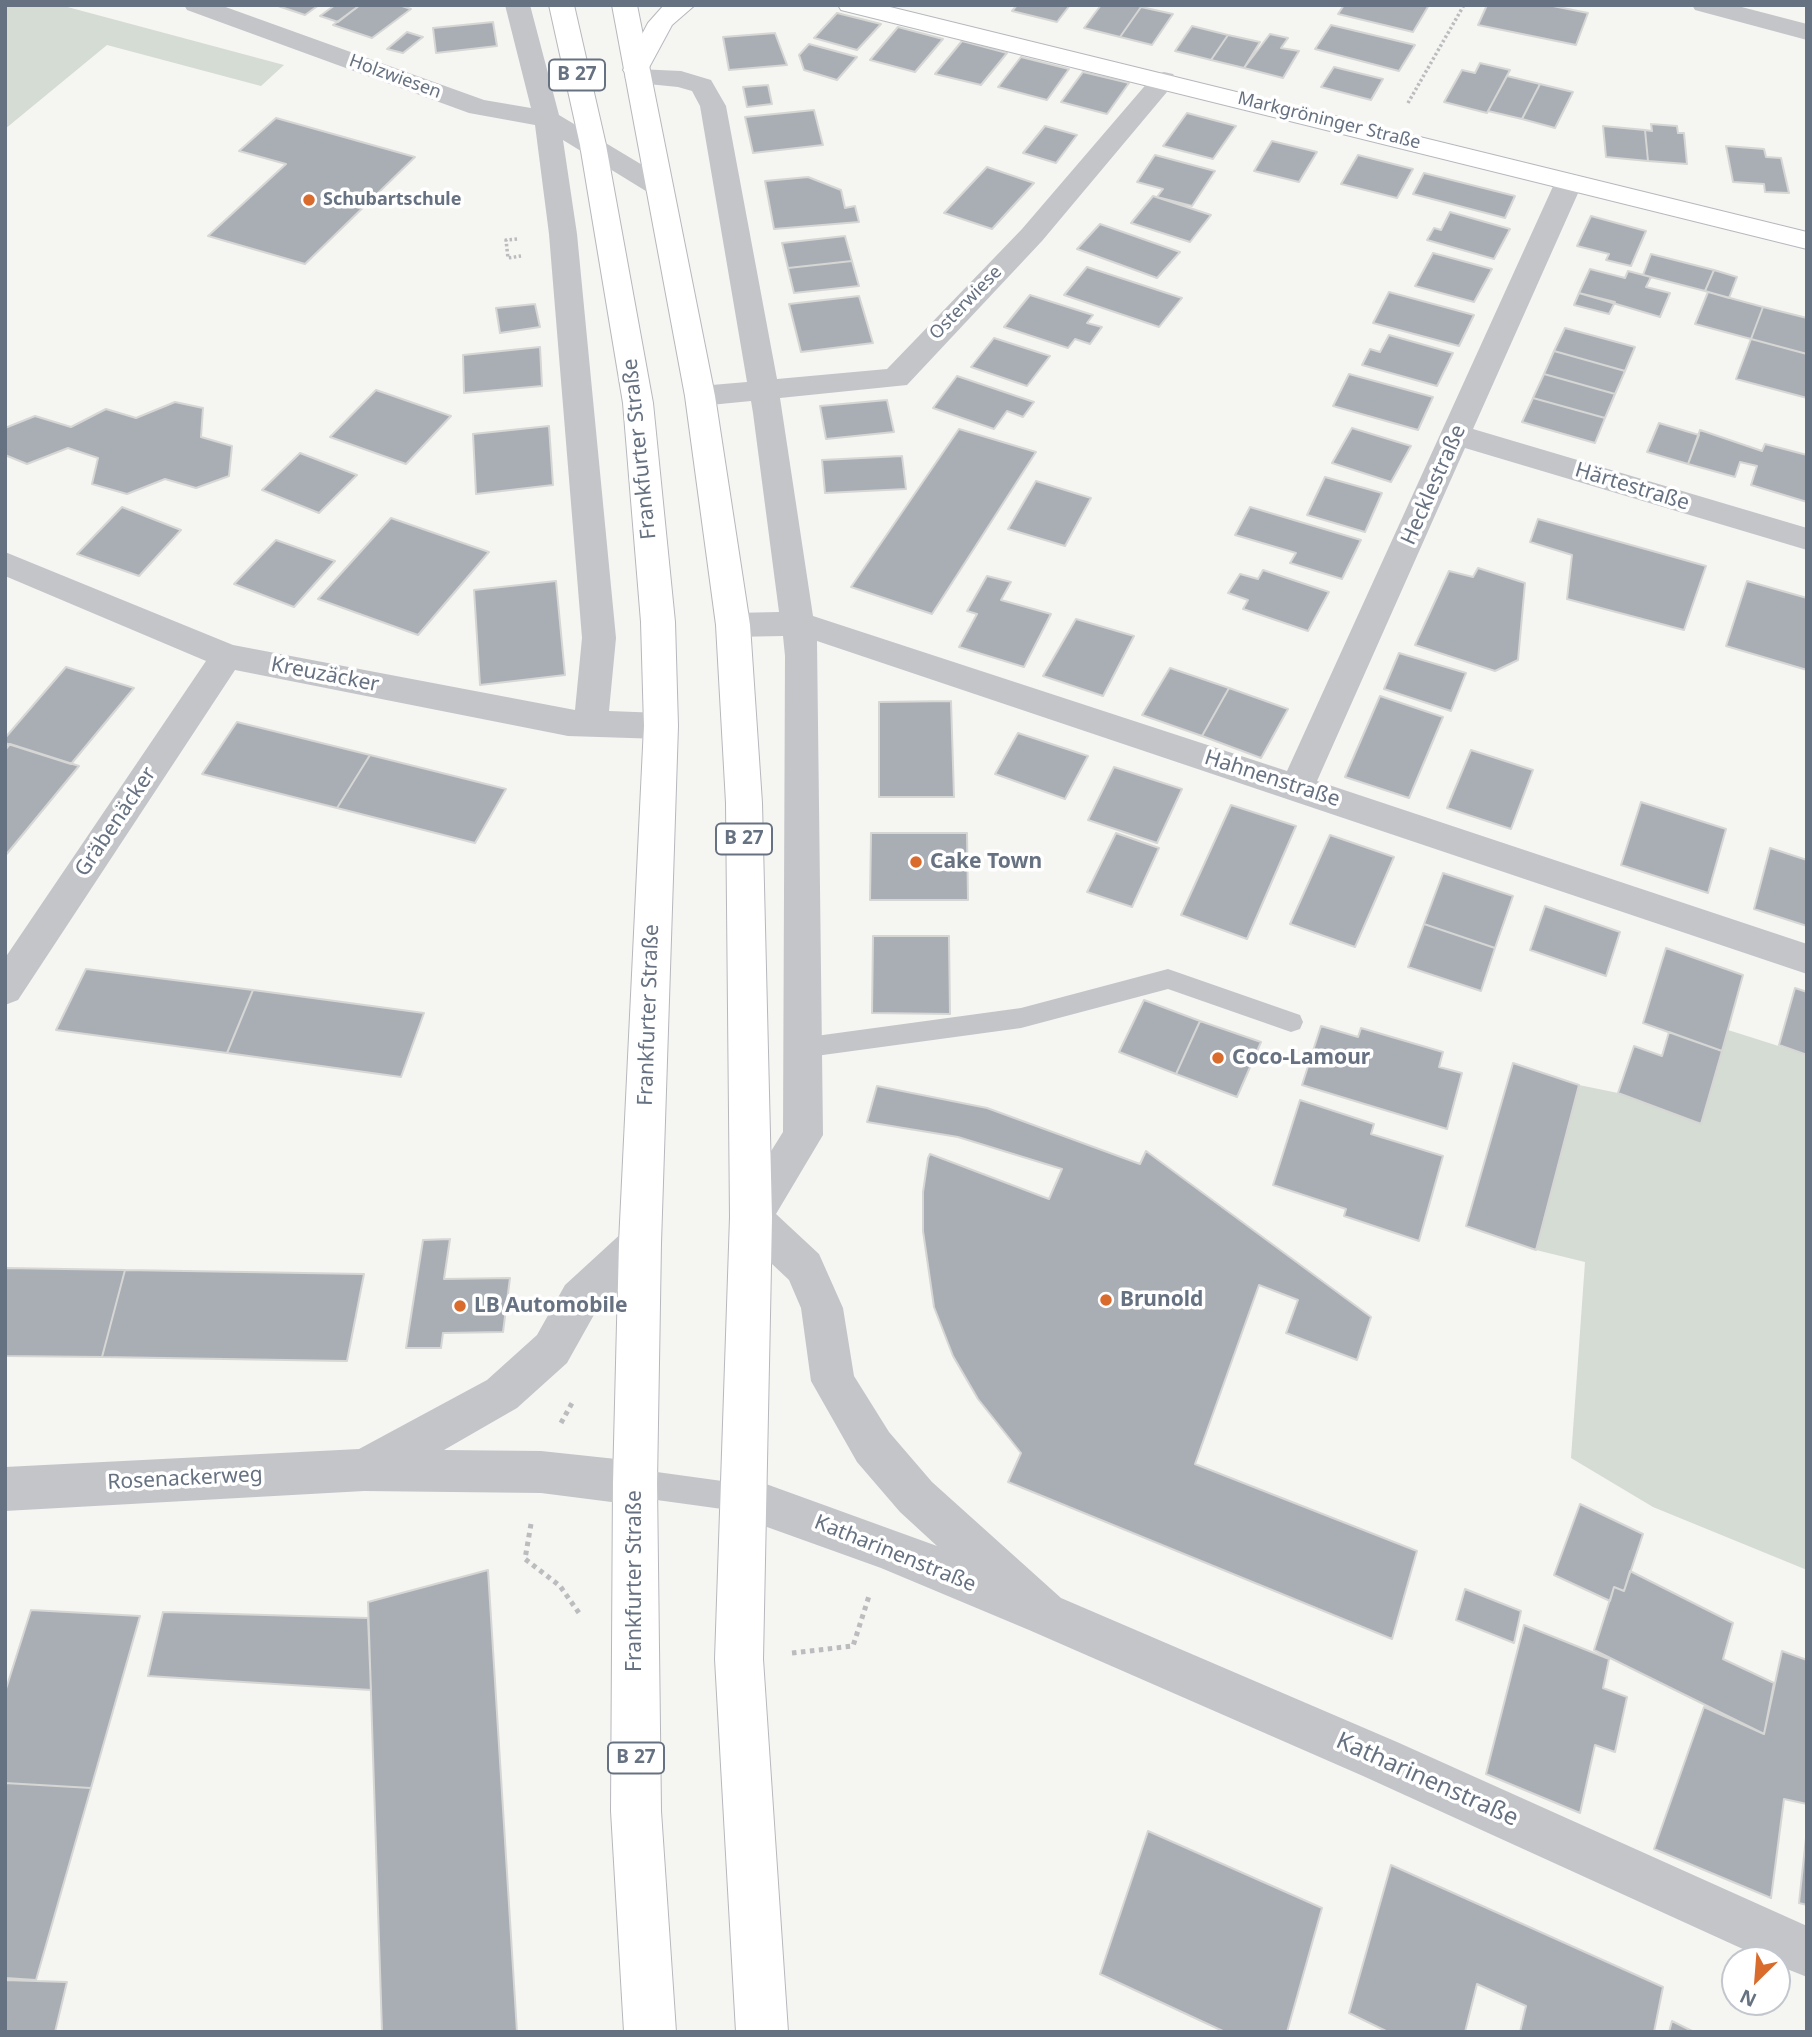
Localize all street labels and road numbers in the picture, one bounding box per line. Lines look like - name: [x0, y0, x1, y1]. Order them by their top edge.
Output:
- street label: Holzwiesen: [346, 50, 444, 104]
- road number: B 27: [549, 60, 605, 90]
- street label: Markgröninger Straße: [1235, 88, 1423, 154]
- street label: Osterwiese: [925, 262, 1007, 344]
- street label: Frankfurter Straße: [618, 357, 662, 541]
- street label: Hecklestraße: [1396, 421, 1472, 549]
- street label: Härtestraße: [1572, 458, 1692, 516]
- street label: Kreuzäcker: [269, 652, 381, 698]
- street label: Hahnenstraße: [1201, 745, 1343, 813]
- street label: Gräbenäcker: [70, 762, 162, 882]
- road number: B 27: [716, 824, 772, 854]
- street label: Frankfurter Straße: [633, 924, 665, 1106]
- street label: Rosenackerweg: [107, 1462, 263, 1496]
- street label: Frankfurter Straße: [622, 1490, 648, 1672]
- street label: Katharinenstraße: [811, 1510, 979, 1598]
- street label: Katharinenstraße: [1331, 1727, 1523, 1833]
- road number: B 27: [608, 1742, 664, 1774]

